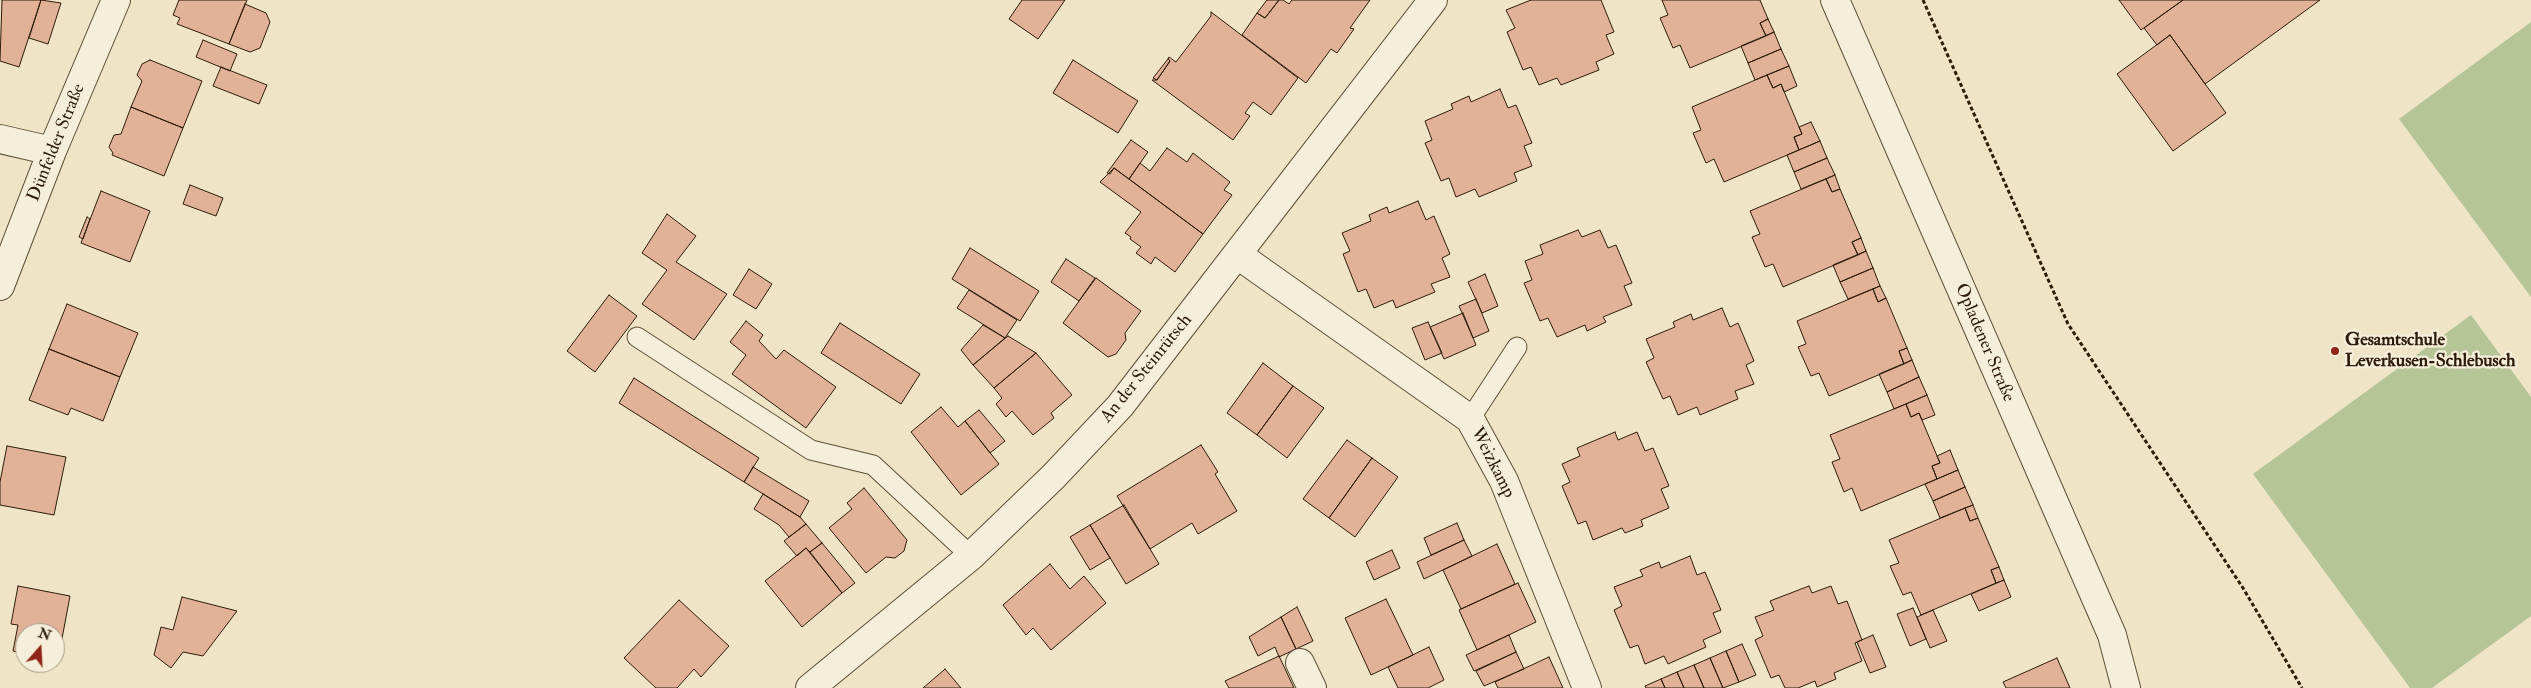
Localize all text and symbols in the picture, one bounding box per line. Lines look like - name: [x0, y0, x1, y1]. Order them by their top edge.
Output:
- street label: Dünfelder Straße: [24, 81, 90, 205]
- street label: Opladener Straße: [1949, 281, 2019, 405]
- street label: An der Steinrütsch: [1097, 310, 1197, 428]
- place label: Gesamtschule Leverkusen-Schlebusch: [2345, 330, 2515, 372]
- marker: Gesamtschule Leverkusen-Schlebusch: [2329, 345, 2341, 357]
- street label: Weizkamp: [1465, 424, 1519, 502]
- north arrow: [15, 623, 65, 673]
- text: N: [36, 624, 53, 644]

